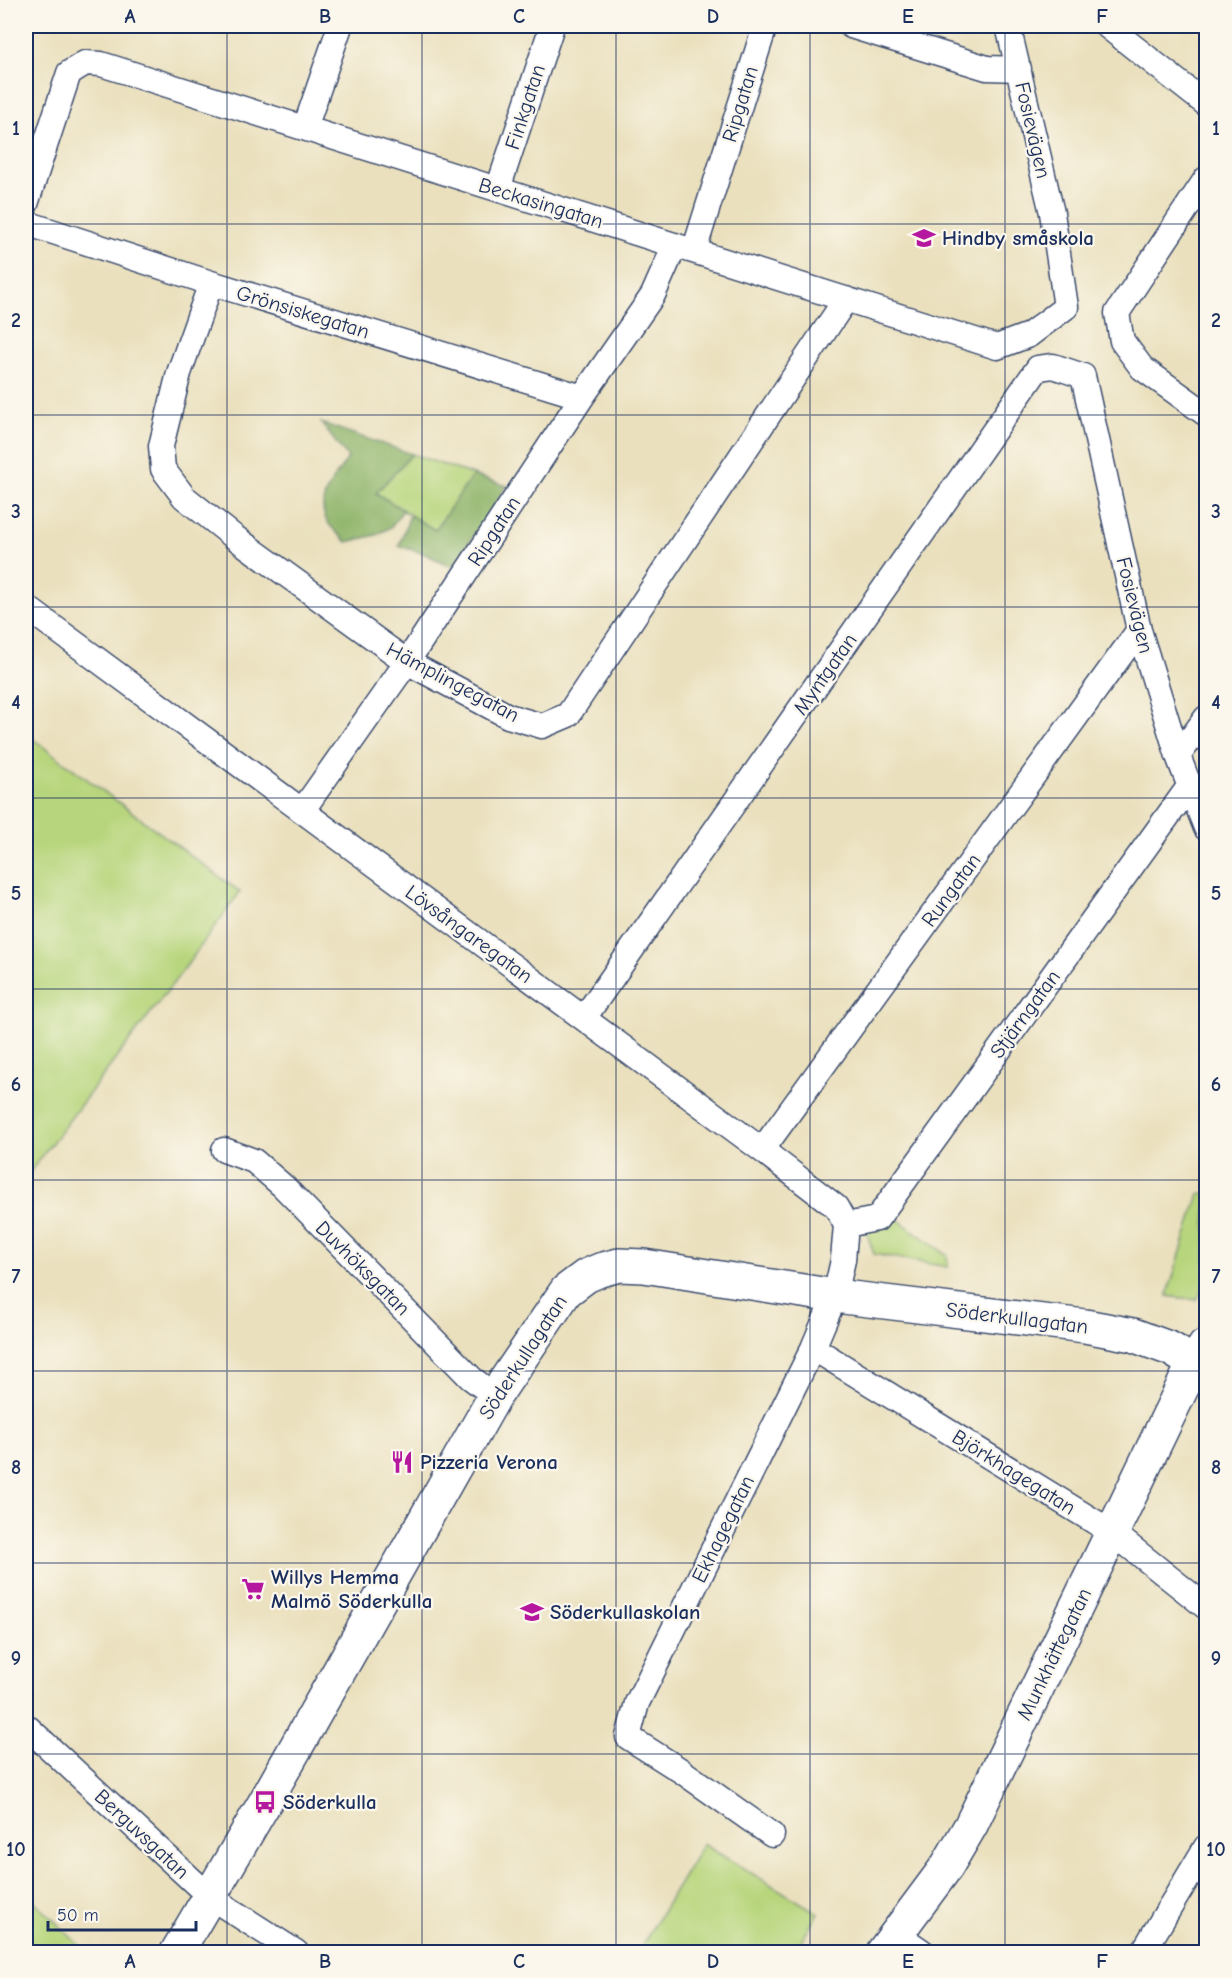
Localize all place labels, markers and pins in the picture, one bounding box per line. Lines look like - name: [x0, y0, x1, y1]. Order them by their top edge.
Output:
- school or university icon: Hindby småskola: [911, 225, 937, 251]
- place label: Hindby småskola: [942, 226, 1094, 250]
- restaurant icon: Pizzeria Verona: [389, 1449, 415, 1475]
- place label: Pizzeria Verona: [420, 1450, 558, 1474]
- place label: Willys Hemma Malmö Söderkulla: [271, 1565, 432, 1613]
- supermarket icon: Willys Hemma Malmö Söderkulla: [240, 1576, 266, 1602]
- school or university icon: Söderkullaskolan: [519, 1599, 545, 1625]
- place label: Söderkullaskolan: [550, 1600, 700, 1624]
- bus stop icon: Söderkulla: [252, 1789, 278, 1815]
- place label: Söderkulla: [283, 1790, 377, 1814]

